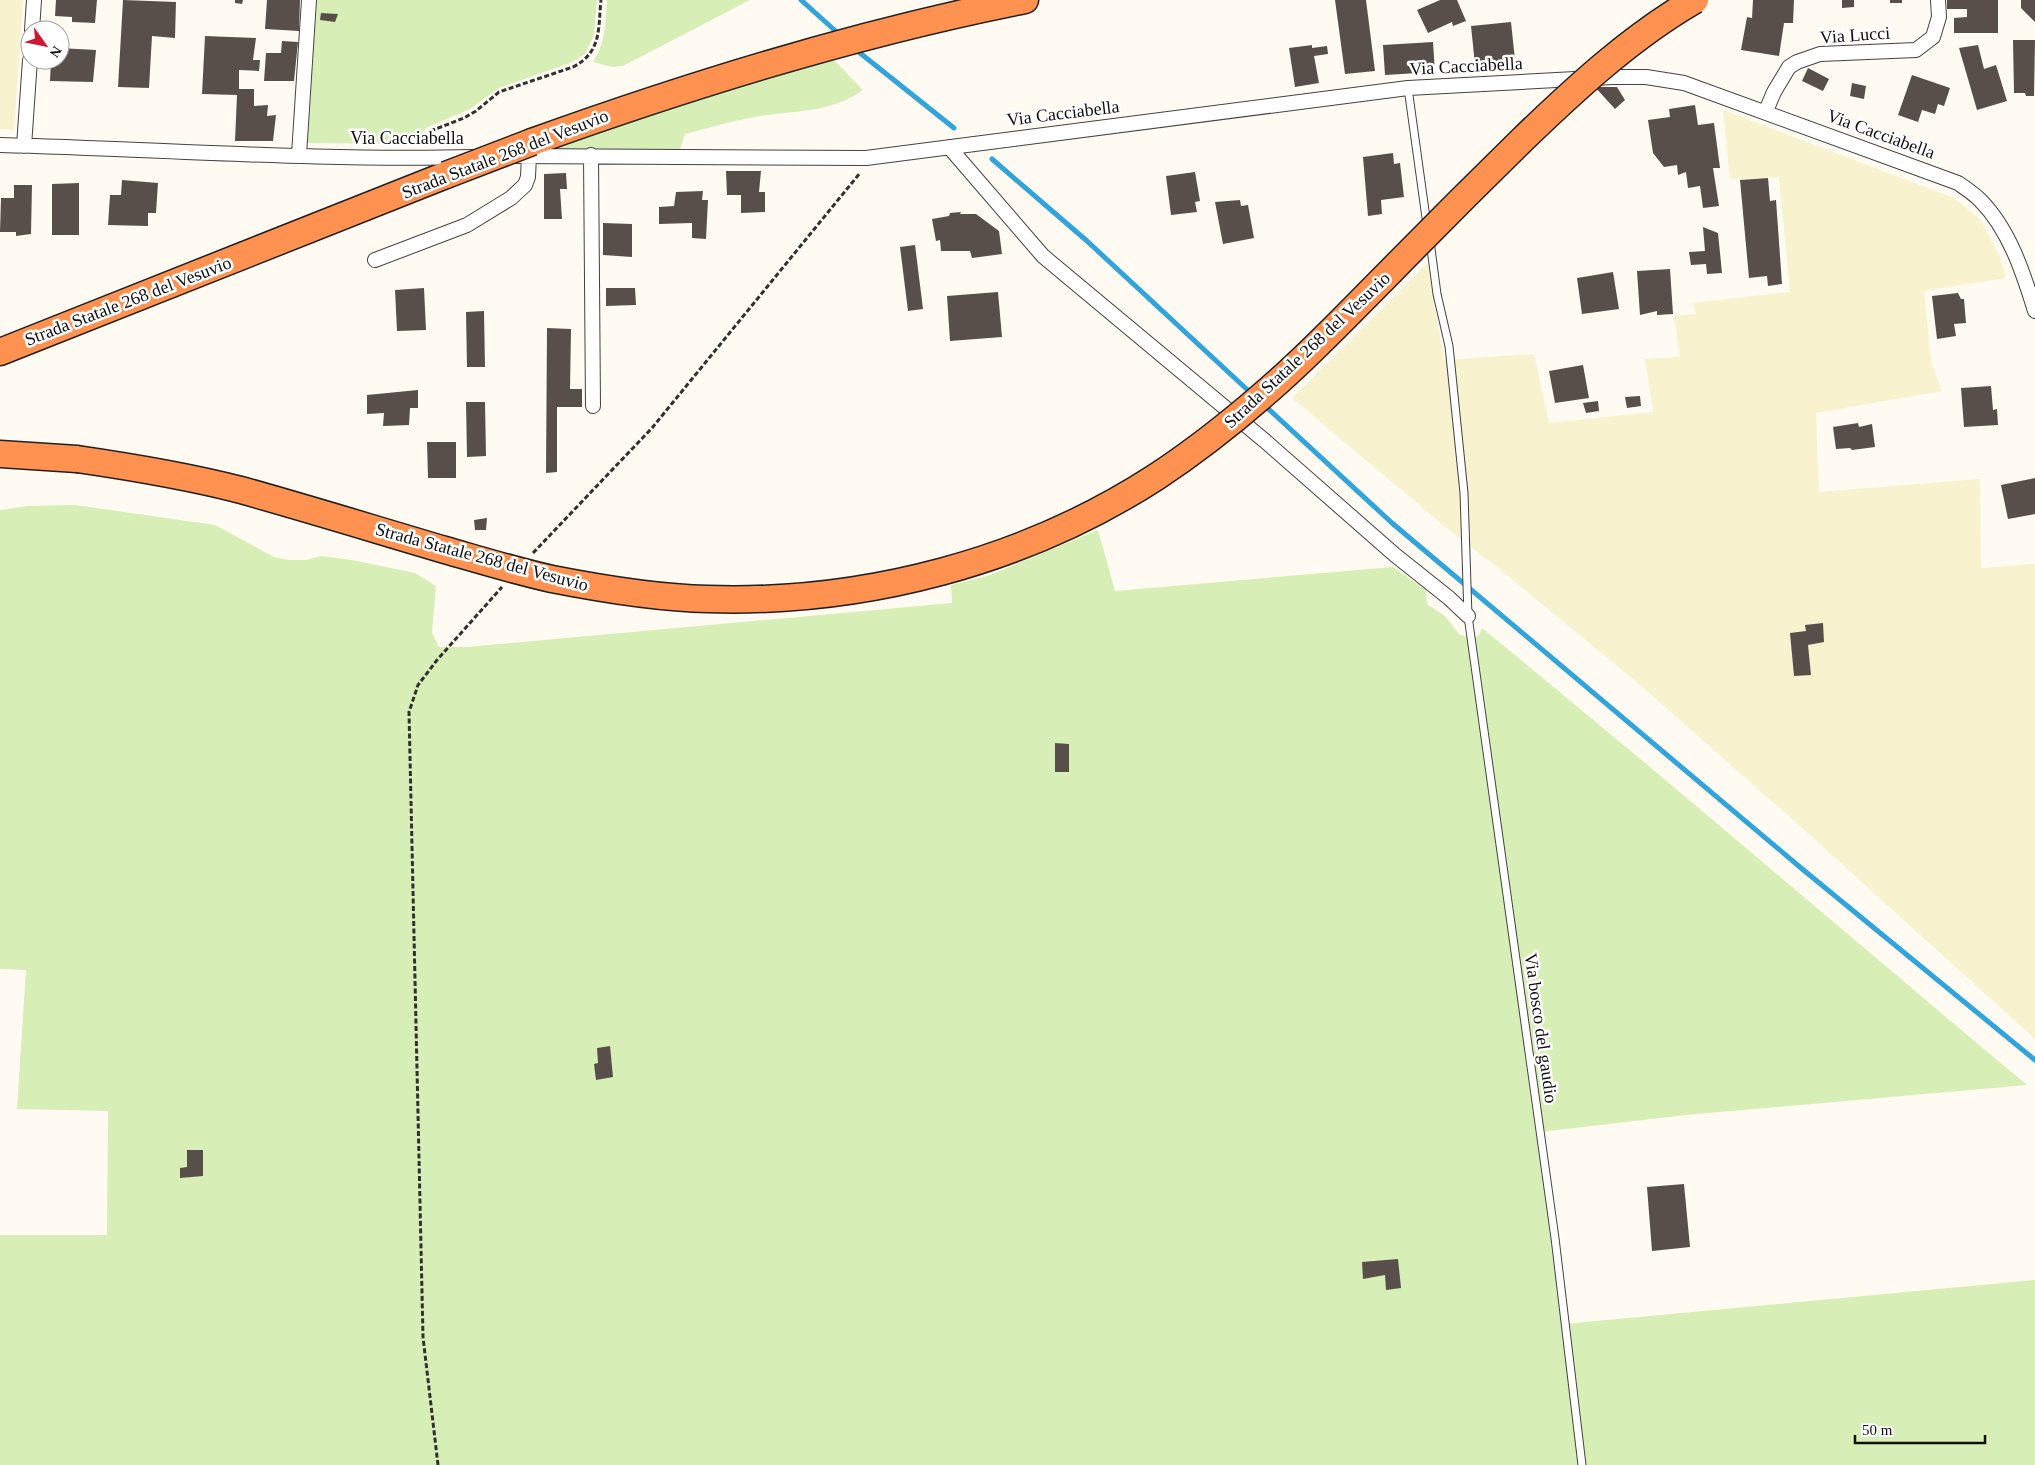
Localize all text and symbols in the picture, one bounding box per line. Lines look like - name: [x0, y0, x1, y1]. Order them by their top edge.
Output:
- north arrow: [20, 20, 70, 70]
- street label: Via Lucci: [1819, 23, 1891, 47]
- text: N: [46, 43, 65, 60]
- street label: Via Cacciabella: [1409, 53, 1523, 79]
- street label: Via Cacciabella: [1006, 96, 1120, 130]
- street label: Strada Statale 268 del Vesuvio: [399, 105, 611, 203]
- street label: Via Cacciabella: [1824, 105, 1938, 163]
- street label: Via Cacciabella: [350, 128, 464, 148]
- street label: Strada Statale 268 del Vesuvio: [22, 252, 234, 350]
- street label: Strada Statale 268 del Vesuvio: [1220, 268, 1394, 432]
- street label: Strada Statale 268 del Vesuvio: [373, 519, 591, 595]
- street label: Via bosco del gaudio: [1521, 952, 1561, 1104]
- scale bar: [1855, 1412, 1985, 1444]
- text: 50 m: [1862, 1422, 1893, 1438]

